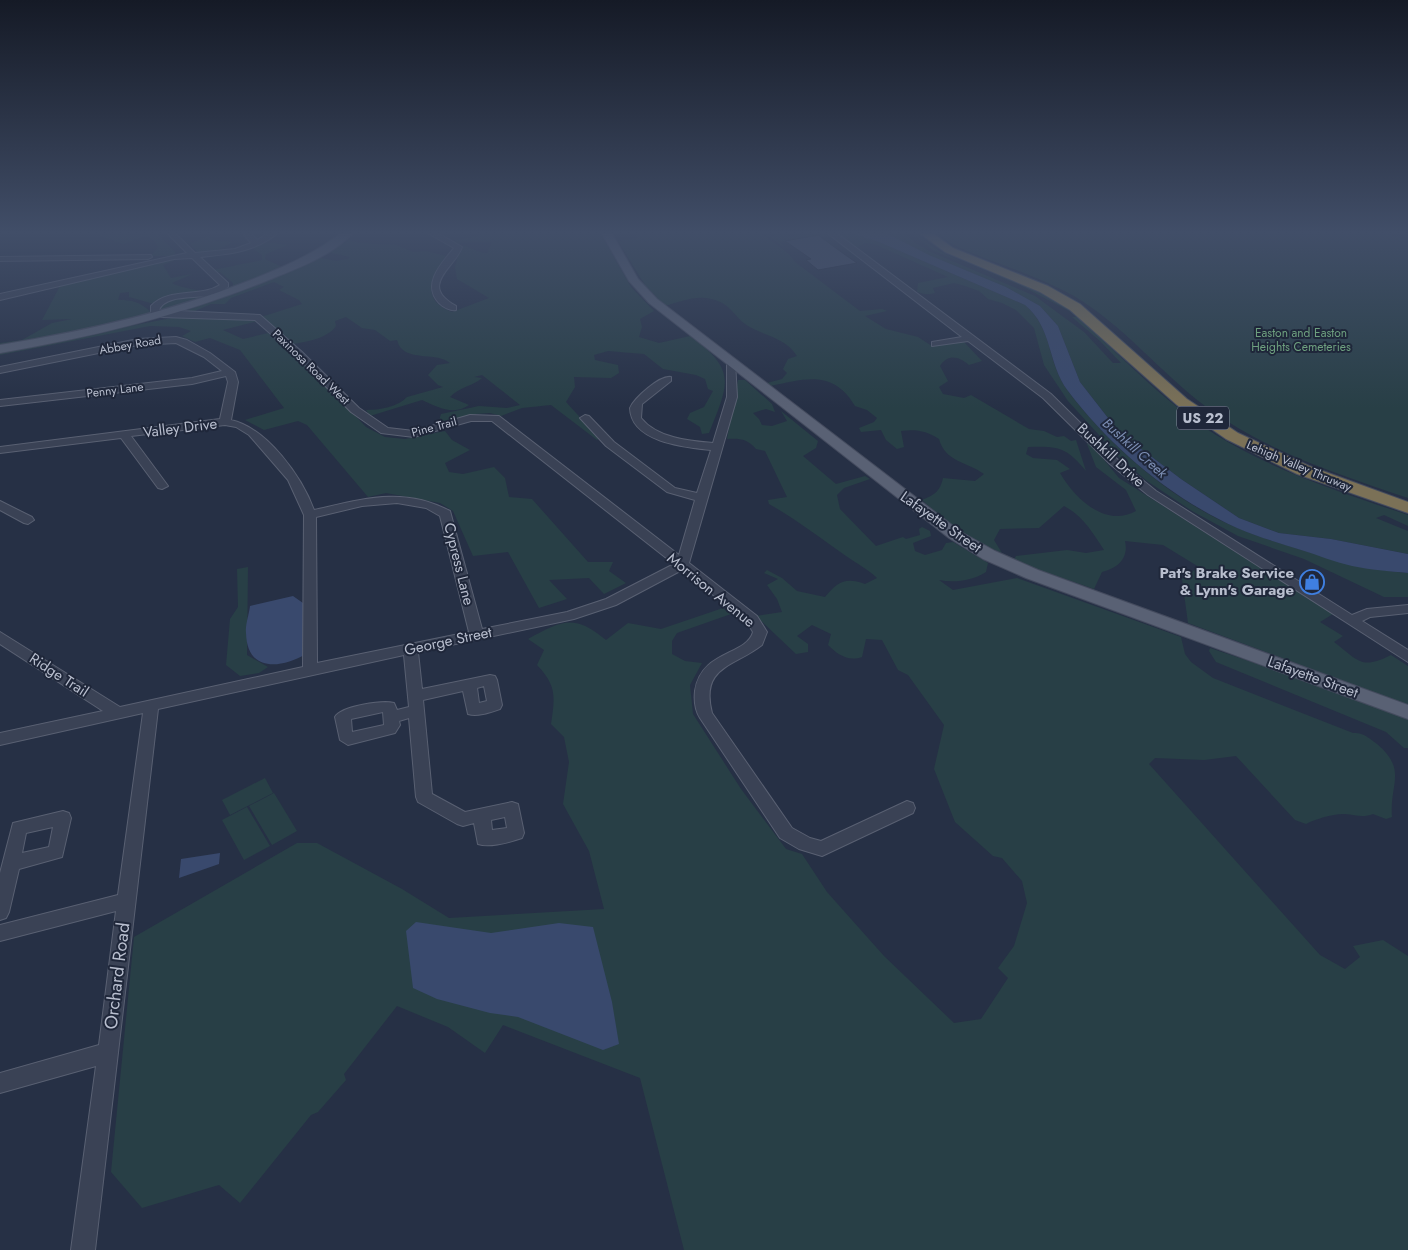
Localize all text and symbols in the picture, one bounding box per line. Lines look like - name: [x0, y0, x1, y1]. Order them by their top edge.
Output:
- park label: Easton and Easton Heights Cemeteries: [1251, 324, 1351, 356]
- street label: Paxinosa Road West: [268, 325, 354, 409]
- street label: Abbey Road: [98, 331, 162, 359]
- street label: Penny Lane: [85, 378, 145, 402]
- road number: US 22: [1177, 406, 1229, 429]
- street label: Pine Trail: [409, 412, 459, 442]
- street label: Valley Drive: [142, 413, 219, 443]
- water label: Bushkill Creek: [1098, 413, 1173, 483]
- street label: Bushkill Drive: [1072, 418, 1150, 492]
- street label: Lehigh Valley Thruway: [1244, 436, 1355, 496]
- street label: Lafayette Street: [896, 486, 986, 558]
- street label: Cypress Lane: [438, 520, 480, 608]
- street label: Morrison Avenue: [662, 548, 760, 633]
- place label: Pat's Brake Service & Lynn's Garage: [1159, 562, 1294, 601]
- shop icon: Pat's Brake Service & Lynn's Garage: [1299, 569, 1325, 595]
- street label: George Street: [402, 621, 494, 661]
- street label: Ridge Trail: [25, 647, 93, 703]
- street label: Lafayette Street: [1265, 650, 1362, 704]
- street label: Orchard Road: [98, 921, 136, 1031]

